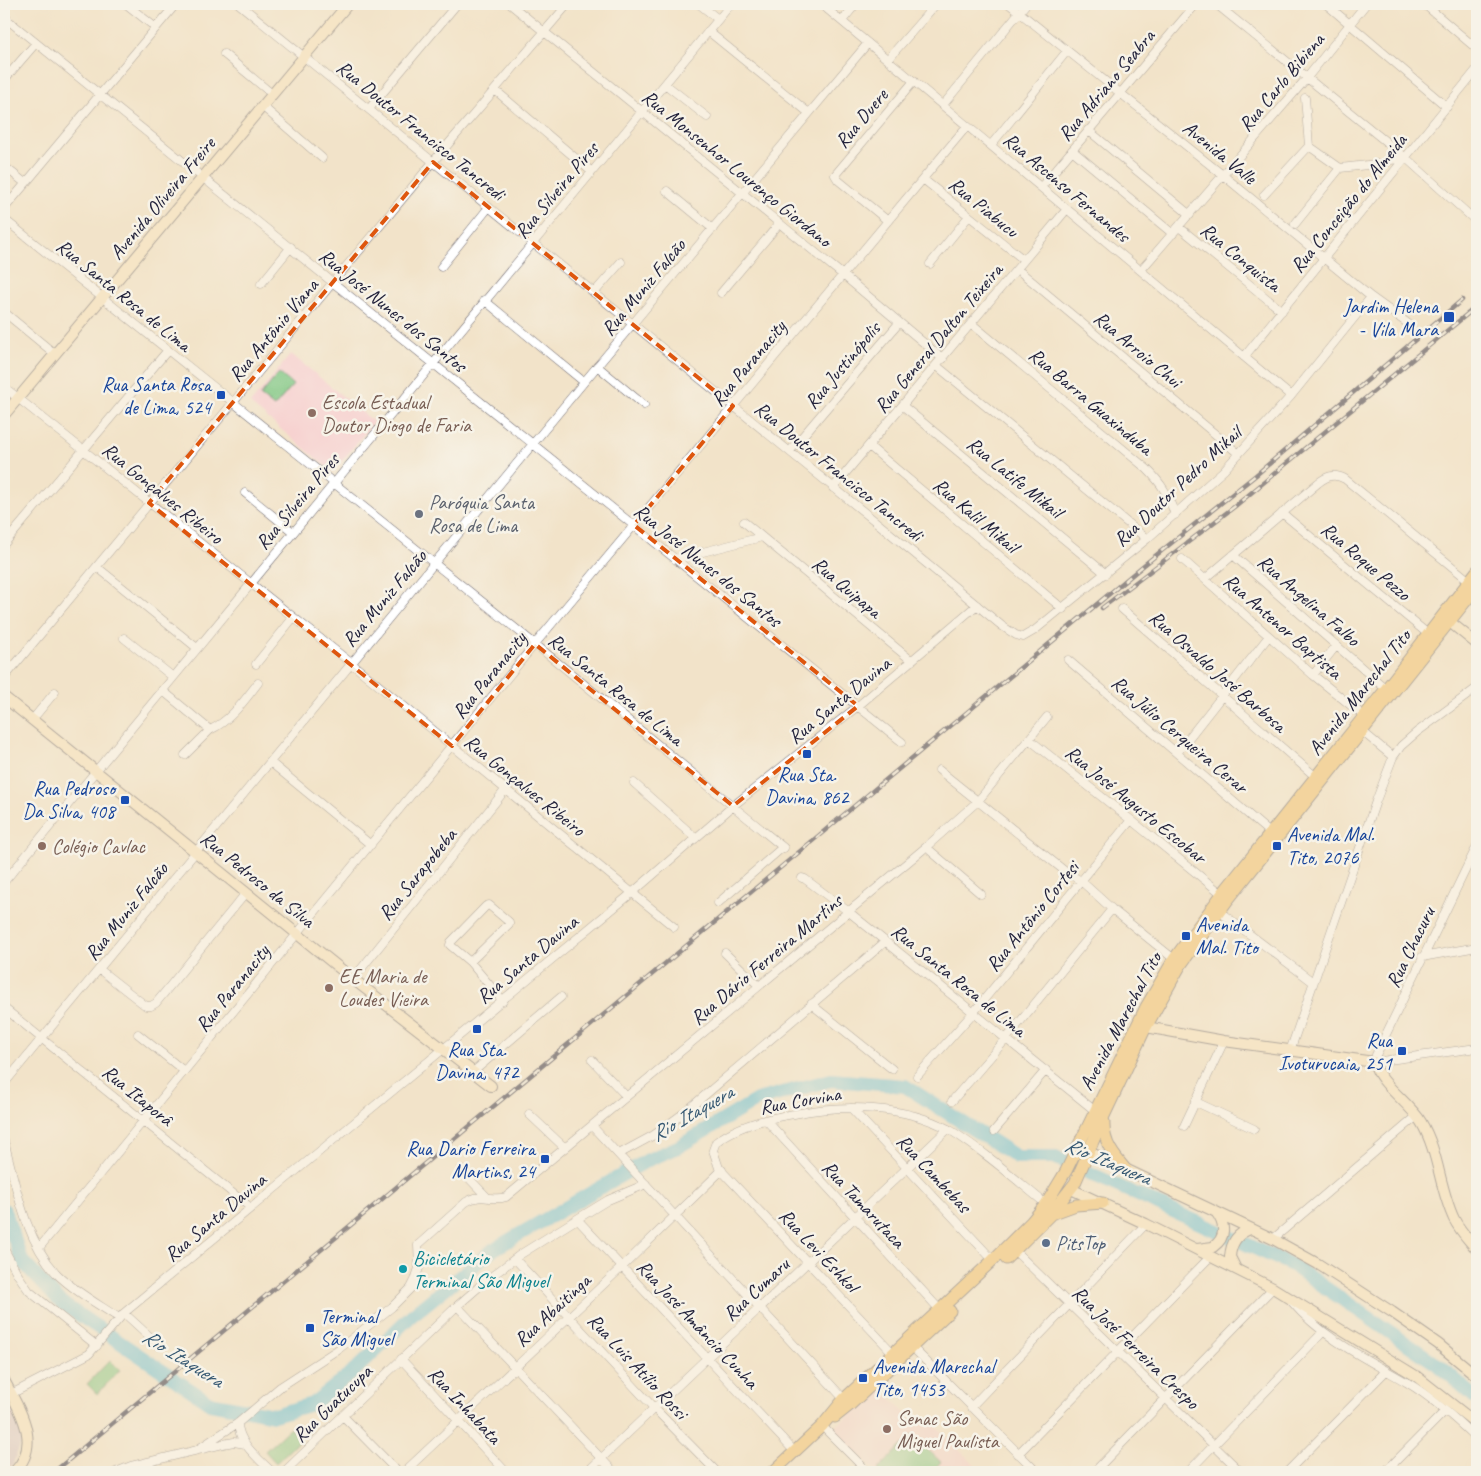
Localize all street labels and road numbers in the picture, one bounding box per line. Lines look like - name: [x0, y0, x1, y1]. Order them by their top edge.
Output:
- street label: Rua Adriano Seabra: [1053, 23, 1162, 146]
- street label: Rua Carlo Bibiena: [1233, 27, 1331, 137]
- street label: Rua Doutor Francisco Tancredi: [331, 55, 512, 207]
- street label: Rua Duere: [829, 82, 894, 153]
- street label: Rua Monsenhor Lourenço Giordano: [637, 84, 838, 254]
- street label: Avenida Valle: [1178, 115, 1263, 191]
- street label: Rua Ascenso Fernandes: [998, 127, 1137, 249]
- street label: Rua Conceição do Almeida: [1285, 127, 1413, 278]
- street label: Avenida Oliveira Freire: [104, 131, 222, 265]
- street label: Rua Silveira Pires: [509, 135, 605, 244]
- street label: Rua Piabucu: [944, 172, 1025, 244]
- street label: Rua Conquista: [1195, 217, 1287, 299]
- street label: Rua Santa Rosa de Lima: [51, 233, 197, 358]
- street label: Rua Muniz Falcão: [596, 233, 692, 341]
- street label: Rua José Nunes dos Santos: [314, 243, 473, 379]
- street label: Rua General Dalton Teixeira: [869, 257, 1009, 418]
- street label: Rua Antônio Viana: [223, 272, 325, 387]
- street label: Rua Arroio Chui: [1089, 305, 1188, 395]
- street label: Rua Paranacity: [705, 314, 792, 411]
- street label: Rua Justinópolis: [799, 315, 887, 414]
- street label: Rua Barra Guaxinduba: [1024, 342, 1159, 462]
- street label: Rua Doutor Francisco Tancredi: [749, 396, 930, 548]
- street label: Rua Doutor Pedro Mikail: [1108, 418, 1249, 552]
- street label: Rua Latife Mikail: [962, 431, 1070, 526]
- street label: Rua Gonçalves Ribeiro: [97, 437, 229, 550]
- street label: Rua Silveira Pires: [250, 446, 346, 555]
- street label: Rua Kalil Mikail: [928, 472, 1026, 561]
- street label: Rua José Nunes dos Santos: [629, 498, 788, 634]
- street label: Rua Roque Pezzo: [1316, 517, 1416, 607]
- street label: Rua Muniz Falcão: [337, 544, 433, 652]
- street label: Rua Angelina Falbo: [1252, 549, 1366, 652]
- street label: Rua Quipapa: [807, 551, 888, 625]
- street label: Rua Antenor Baptista: [1218, 568, 1348, 686]
- street label: Rua Osvaldo José Barbosa: [1144, 605, 1293, 739]
- street label: Avenida Marechal Tito: [1303, 623, 1417, 760]
- street label: Rua Paranacity: [447, 626, 533, 724]
- street label: Rua Santa Rosa de Lima: [543, 627, 689, 752]
- street label: Rua Santa Davina: [783, 650, 897, 749]
- street label: Rua Júlio Cerqueira Cerar: [1106, 670, 1254, 800]
- street label: Rua Gonçalves Ribeiro: [459, 729, 591, 842]
- street label: Rua José Augusto Escobar: [1060, 740, 1213, 870]
- street label: Rua Sarapobeba: [373, 822, 463, 925]
- street label: Rua Pedroso da Silva: [196, 826, 321, 934]
- street label: Rua Antônio Cortesi: [980, 854, 1086, 977]
- street label: Rua Muniz Falcão: [79, 857, 174, 965]
- street label: Rua Dário Ferreira Martins: [685, 887, 849, 1030]
- street label: Rua Chacuru: [1380, 901, 1441, 992]
- street label: Rua Santa Davina: [471, 909, 584, 1009]
- street label: Rua Santa Rosa de Lima: [886, 918, 1032, 1043]
- street label: Rua Paranacity: [190, 939, 276, 1037]
- street label: Avenida Marechal Tito: [1074, 946, 1168, 1094]
- street label: Rua Itaporâ: [97, 1059, 179, 1132]
- street label: Rua Corvina: [758, 1081, 844, 1120]
- street label: Rua Cambebas: [891, 1129, 978, 1219]
- street label: Rua Tamarutaca: [817, 1155, 911, 1254]
- street label: Rua Santa Davina: [159, 1167, 272, 1267]
- street label: Rua Levi Eshkol: [774, 1203, 866, 1300]
- street label: Rua Cumaru: [718, 1251, 796, 1326]
- street label: Rua José Amâncio Cunha: [631, 1255, 765, 1395]
- street label: Rua Abaitinga: [509, 1267, 597, 1352]
- street label: Rua José Ferreira Crespo: [1067, 1280, 1205, 1415]
- street label: Rua Luis Atílio Rossi: [582, 1308, 695, 1426]
- street label: Rua Guatucupa: [287, 1358, 378, 1448]
- street label: Rua Inhabata: [423, 1362, 508, 1451]

